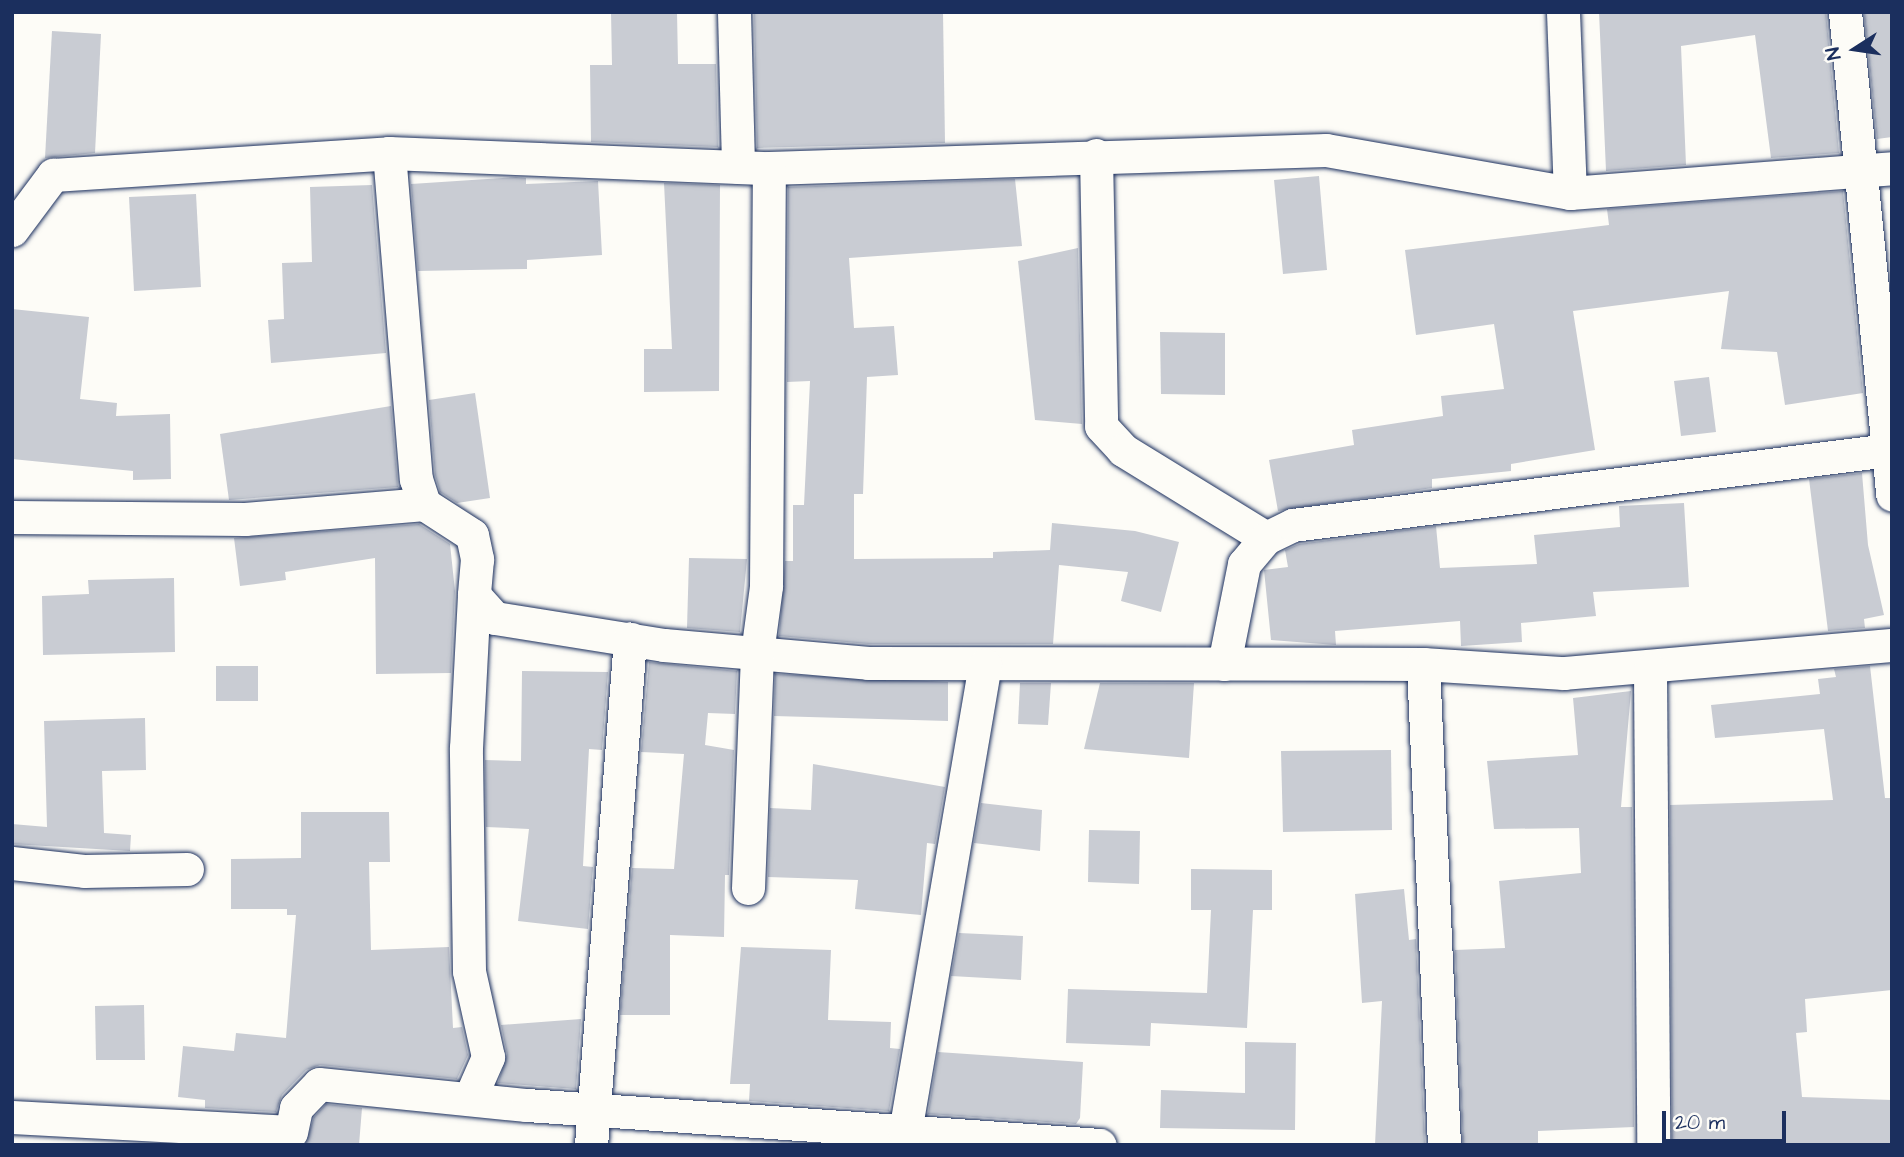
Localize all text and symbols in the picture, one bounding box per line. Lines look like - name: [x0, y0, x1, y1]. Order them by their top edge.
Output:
- north arrow: [1820, 14, 1890, 84]
- text: N: [1820, 45, 1848, 62]
- scale bar: [1666, 1098, 1790, 1142]
- text: 20 m: [1675, 1108, 1725, 1137]

